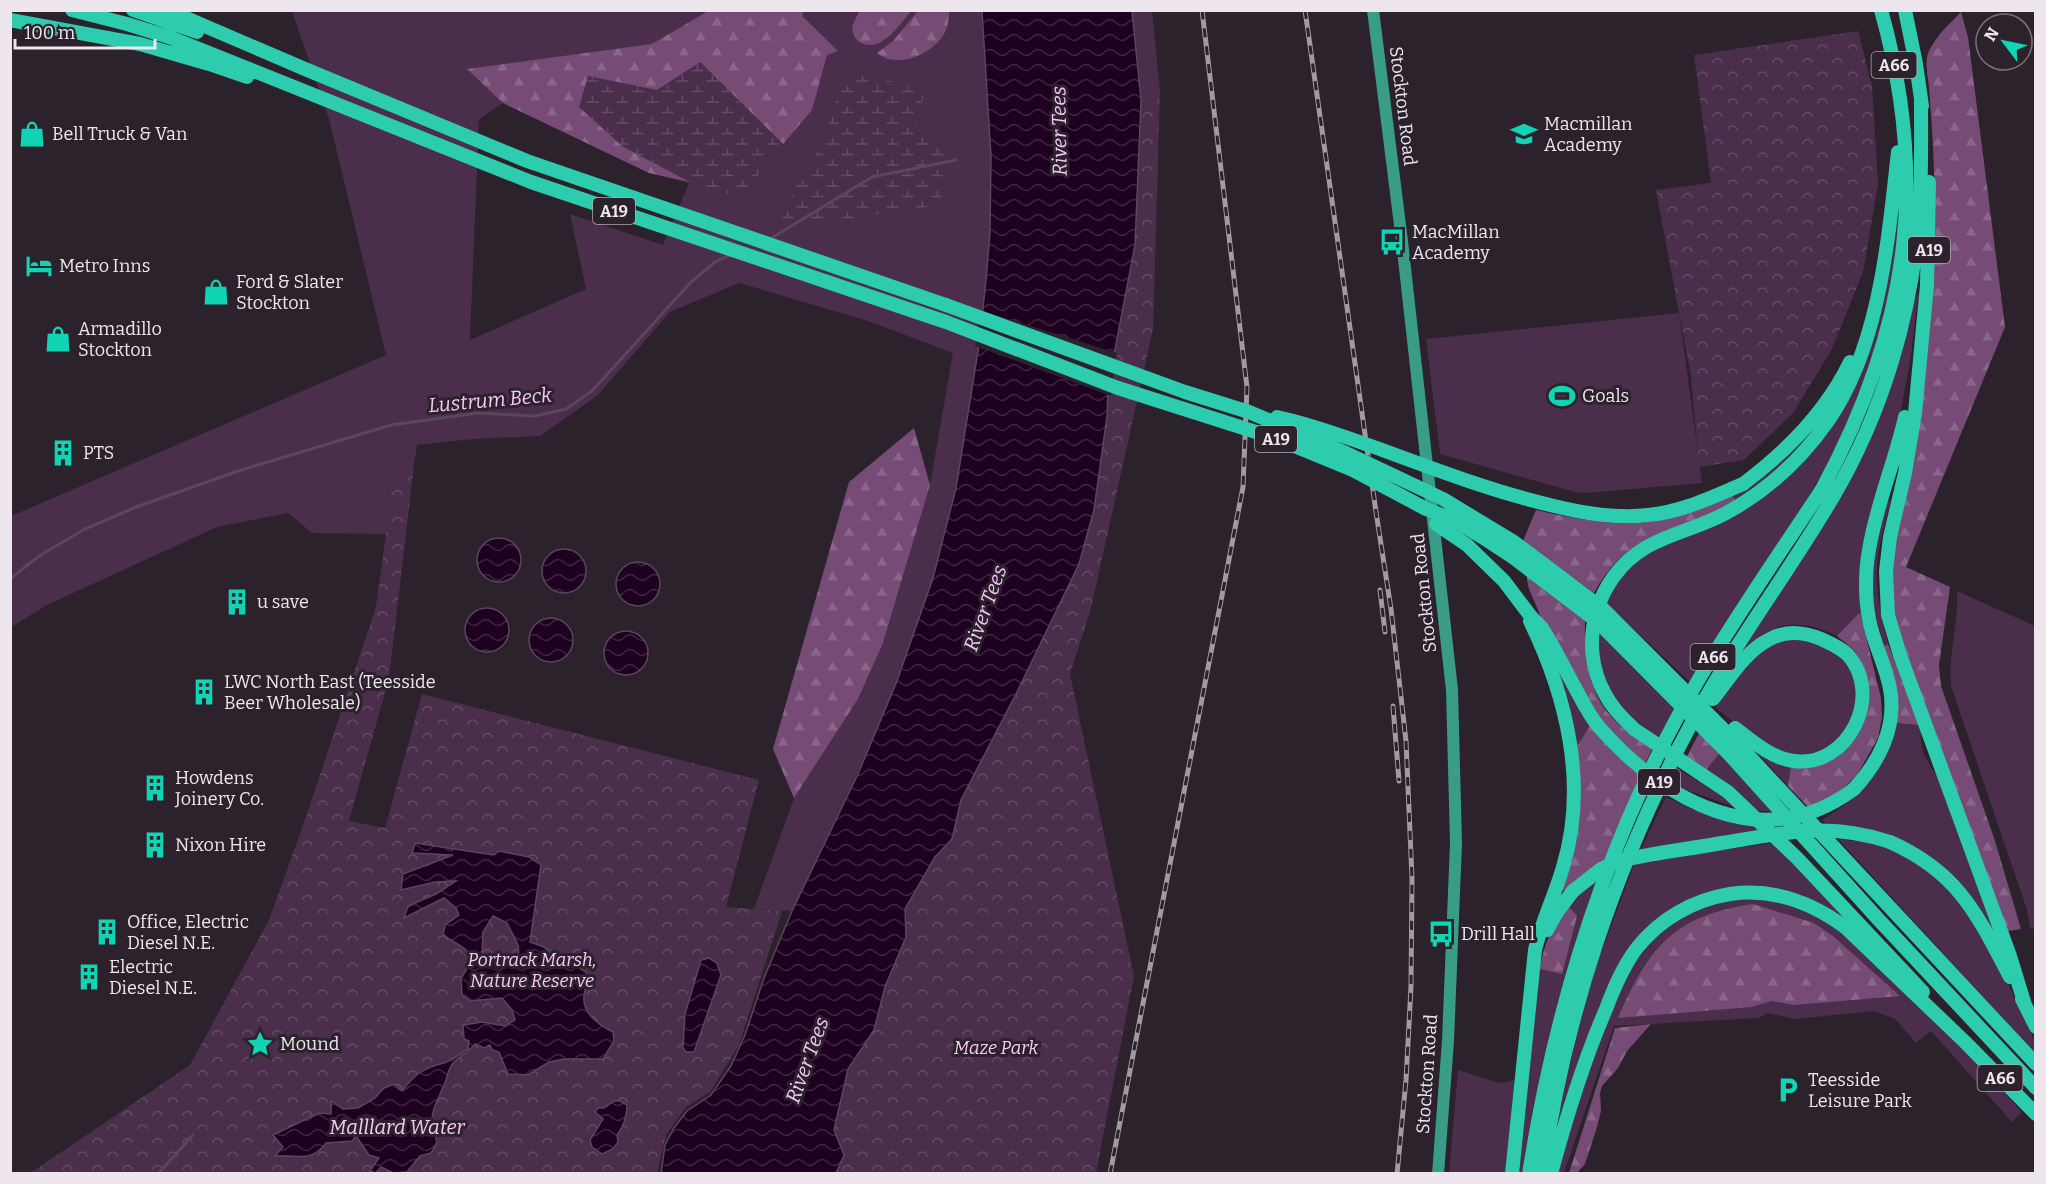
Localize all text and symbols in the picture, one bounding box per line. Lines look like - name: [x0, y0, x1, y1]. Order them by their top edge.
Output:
- scale bar: [15, 12, 154, 50]
- north arrow: [1974, 12, 2034, 72]
- text: 100 m: [24, 22, 75, 44]
- text: N: [1980, 24, 2003, 45]
- street label: Stockton Road: [1385, 45, 1421, 167]
- road number: A66: [1872, 52, 1916, 78]
- water label: River Tees: [1046, 86, 1072, 176]
- place label: Macmillan Academy: [1544, 113, 1633, 156]
- shop icon: Bell Truck & Van: [17, 119, 47, 149]
- school or university icon: Macmillan Academy: [1509, 119, 1539, 149]
- place label: Bell Truck & Van: [52, 123, 188, 145]
- road number: A19: [593, 198, 635, 224]
- place label: MacMillan Academy: [1412, 221, 1500, 264]
- bus stop icon: MacMillan Academy: [1377, 227, 1407, 257]
- road number: A19: [1908, 237, 1950, 263]
- hotel icon: Metro Inns: [24, 251, 54, 281]
- place label: Metro Inns: [59, 255, 150, 277]
- place label: Ford & Slater Stockton: [236, 271, 343, 314]
- shop icon: Ford & Slater Stockton: [201, 277, 231, 307]
- place label: Armadillo Stockton: [78, 318, 162, 361]
- shop icon: Armadillo Stockton: [43, 324, 73, 354]
- sports icon: Goals: [1547, 381, 1577, 411]
- water label: Lustrum Beck: [427, 383, 553, 417]
- place label: Goals: [1582, 385, 1629, 407]
- road number: A19: [1255, 426, 1297, 452]
- building icon: PTS: [48, 438, 78, 468]
- place label: PTS: [83, 442, 114, 464]
- street label: Stockton Road: [1407, 532, 1441, 654]
- water label: River Tees: [958, 562, 1012, 654]
- building icon: u save: [222, 587, 252, 617]
- place label: u save: [257, 591, 309, 613]
- road number: A66: [1690, 644, 1736, 670]
- place label: LWC North East (Teesside Beer Wholesale): [224, 671, 436, 714]
- building icon: LWC North East (Teesside Beer Wholesale): [189, 677, 219, 707]
- place label: Howdens Joinery Co.: [174, 767, 264, 810]
- road number: A19: [1638, 769, 1680, 795]
- building icon: Howdens Joinery Co.: [140, 773, 170, 803]
- building icon: Nixon Hire: [140, 830, 170, 860]
- place label: Nixon Hire: [175, 834, 266, 856]
- place label: Office, Electric Diesel N.E.: [127, 911, 249, 954]
- building icon: Office, Electric Diesel N.E.: [92, 917, 122, 947]
- bus stop icon: Drill Hall: [1426, 919, 1456, 949]
- place label: Drill Hall: [1461, 923, 1535, 945]
- park label: Portrack Marsh, Nature Reserve: [468, 949, 596, 992]
- place label: Electric Diesel N.E.: [109, 956, 197, 999]
- building icon: Electric Diesel N.E.: [74, 962, 104, 992]
- street label: Stockton Road: [1412, 1013, 1442, 1135]
- water label: River Tees: [780, 1014, 834, 1106]
- place icon: Mound: [245, 1029, 275, 1059]
- place label: Mound: [280, 1033, 340, 1055]
- park label: Maze Park: [954, 1037, 1038, 1059]
- road number: A66: [1978, 1065, 2022, 1091]
- place label: Teesside Leisure Park: [1808, 1069, 1912, 1112]
- parking icon: Teesside Leisure Park: [1773, 1075, 1803, 1105]
- water label: Malllard Water: [329, 1115, 466, 1139]

